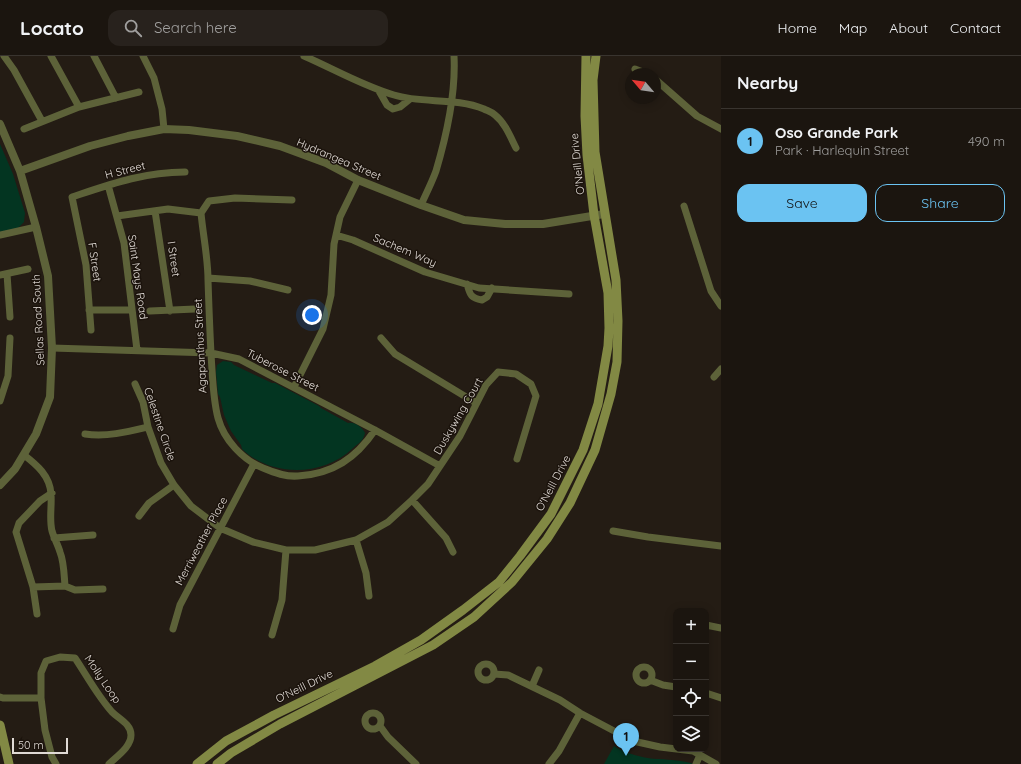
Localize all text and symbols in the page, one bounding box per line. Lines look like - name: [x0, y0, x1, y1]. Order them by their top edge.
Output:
- search box: [108, 10, 388, 46]
- text: Locato: [20, 16, 84, 40]
- icon: search: [122, 17, 144, 39]
- text: Search here: [154, 18, 237, 37]
- text: Home: [778, 19, 817, 37]
- text: Map: [839, 19, 867, 37]
- text: About: [889, 19, 928, 37]
- text: Contact: [950, 19, 1001, 37]
- north arrow: [625, 68, 661, 104]
- text: Nearby: [737, 72, 798, 93]
- text: Oso Grande Park: [775, 123, 898, 142]
- street label: O'Neill Drive: [567, 133, 587, 195]
- text: 1: [747, 133, 753, 149]
- text: 490 m: [968, 133, 1005, 149]
- street label: Hydrangea Street: [295, 135, 384, 183]
- text: Park · Harlequin Street: [775, 142, 909, 158]
- street label: H Street: [103, 158, 147, 182]
- button: Save: [737, 184, 867, 222]
- button: Share: [875, 184, 1005, 222]
- street label: Sachem Way: [371, 230, 439, 270]
- street label: Saint Mays Road: [125, 234, 151, 320]
- street label: I Street: [165, 240, 183, 278]
- street label: F Street: [85, 242, 105, 283]
- street label: Sellas Road South: [29, 274, 47, 366]
- street label: Agapanthus Street: [191, 298, 209, 394]
- your location: [302, 305, 322, 325]
- street label: Tuberose Street: [244, 346, 322, 394]
- street label: Duskywing Court: [430, 375, 486, 457]
- street label: Celestine Circle: [141, 385, 179, 463]
- street label: O'Neill Drive: [532, 452, 574, 514]
- street label: Merriweather Place: [172, 494, 230, 588]
- map controls: [673, 608, 709, 752]
- button: +: [673, 608, 709, 644]
- button: −: [673, 644, 709, 680]
- street label: Molly Loop: [82, 652, 125, 706]
- street label: O'Neill Drive: [273, 666, 335, 706]
- button: locate: [673, 680, 709, 716]
- button: layers: [673, 716, 709, 752]
- pin: 1: [613, 723, 639, 756]
- scale bar: [12, 736, 68, 755]
- text: 50 m: [18, 738, 44, 752]

